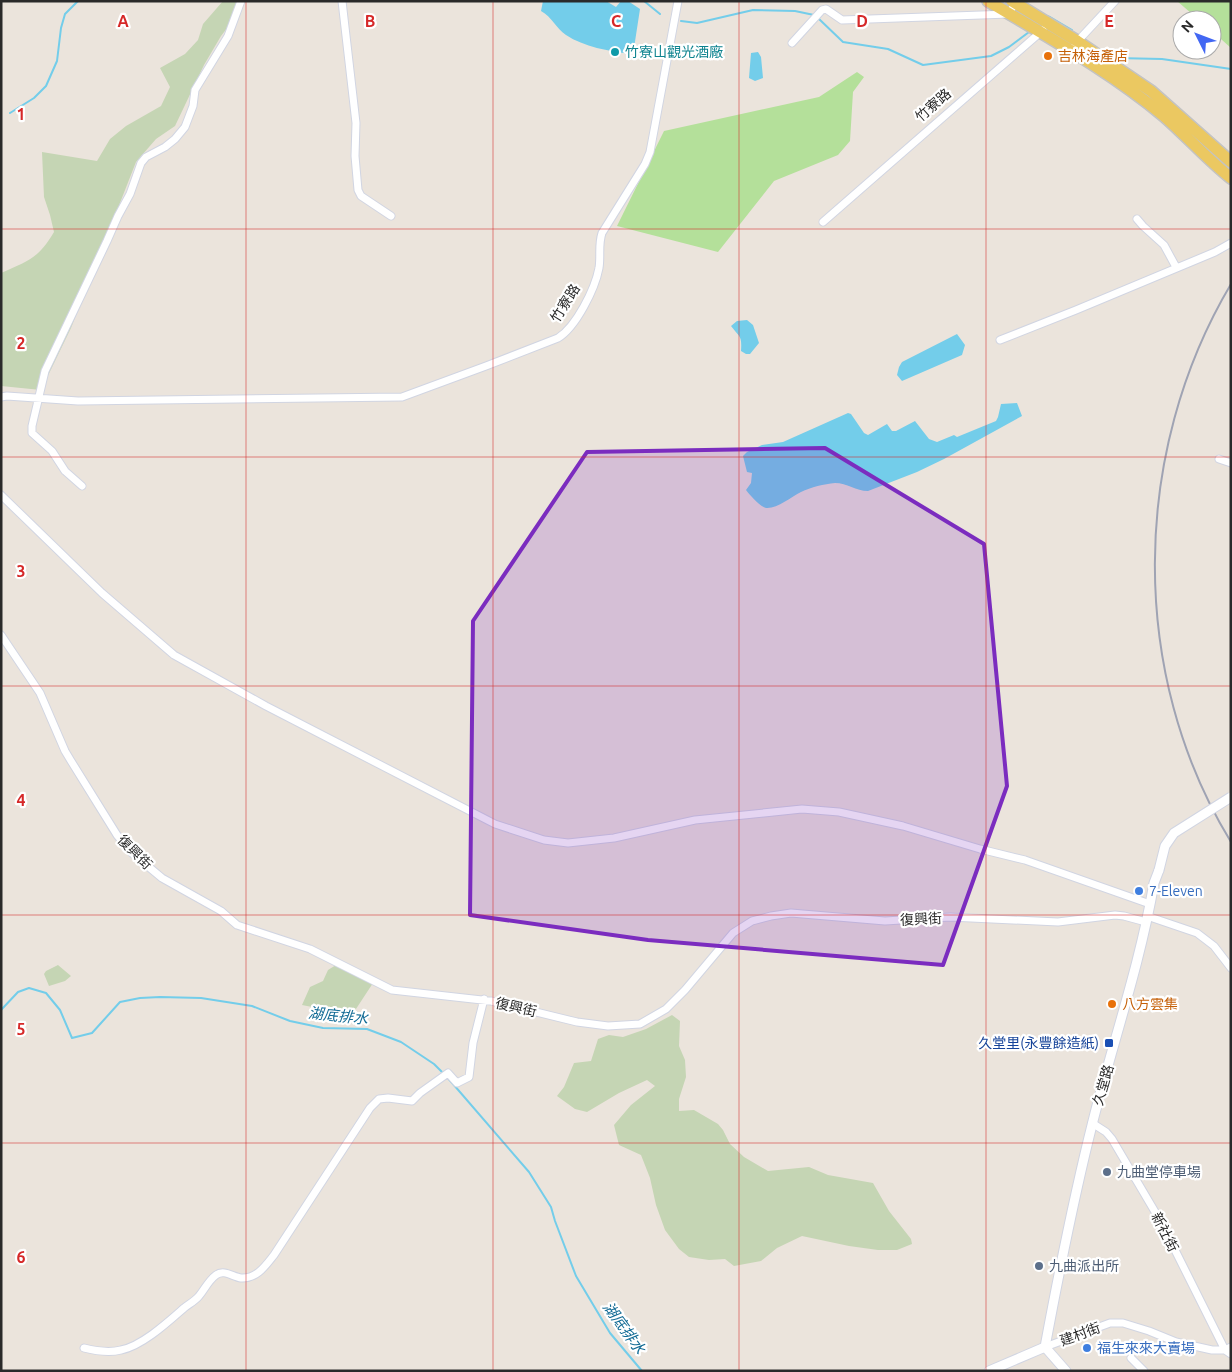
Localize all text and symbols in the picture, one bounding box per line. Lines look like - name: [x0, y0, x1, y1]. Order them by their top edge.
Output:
- north arrow: [1172, 10, 1222, 60]
- text: A: [117, 12, 129, 30]
- text: B: [365, 12, 375, 30]
- text: C: [611, 12, 621, 30]
- text: D: [856, 12, 868, 30]
- text: E: [1104, 12, 1114, 30]
- text: N: [1178, 17, 1197, 36]
- place label: 竹寮山觀光酒廠: [625, 44, 723, 60]
- marker: 竹寮山觀光酒廠: [609, 46, 621, 58]
- place label: 吉林海產店: [1058, 48, 1128, 64]
- marker: 吉林海產店: [1042, 50, 1054, 62]
- street label: 竹寮路: [912, 85, 954, 125]
- text: 1: [16, 105, 26, 123]
- street label: 竹寮路: [547, 281, 583, 325]
- text: 2: [16, 334, 26, 352]
- text: 3: [16, 562, 26, 580]
- text: 4: [16, 791, 26, 809]
- street label: 復興街: [114, 831, 156, 873]
- place label: 7-Eleven: [1149, 883, 1203, 899]
- marker: 7-Eleven: [1133, 885, 1145, 897]
- street label: 復興街: [900, 910, 942, 928]
- street label: 復興街: [494, 994, 538, 1020]
- place label: 八方雲集: [1122, 996, 1178, 1012]
- marker: 八方雲集: [1106, 998, 1118, 1010]
- water label: 湖底排水: [307, 1004, 370, 1027]
- text: 5: [16, 1020, 26, 1038]
- place label: 久堂里(永豐餘造紙): [978, 1035, 1099, 1051]
- marker: 久堂里(永豐餘造紙): [1103, 1037, 1115, 1049]
- street label: 久堂路: [1090, 1063, 1116, 1107]
- place label: 九曲堂停車場: [1117, 1164, 1201, 1180]
- marker: 九曲堂停車場: [1101, 1166, 1113, 1178]
- street label: 新社街: [1148, 1210, 1182, 1254]
- text: 6: [16, 1248, 26, 1266]
- place label: 九曲派出所: [1049, 1258, 1119, 1274]
- marker: 九曲派出所: [1033, 1260, 1045, 1272]
- water label: 湖底排水: [600, 1298, 649, 1358]
- street label: 建村街: [1058, 1319, 1102, 1349]
- place label: 福生來來大賣場: [1097, 1340, 1195, 1356]
- marker: 福生來來大賣場: [1081, 1342, 1093, 1354]

